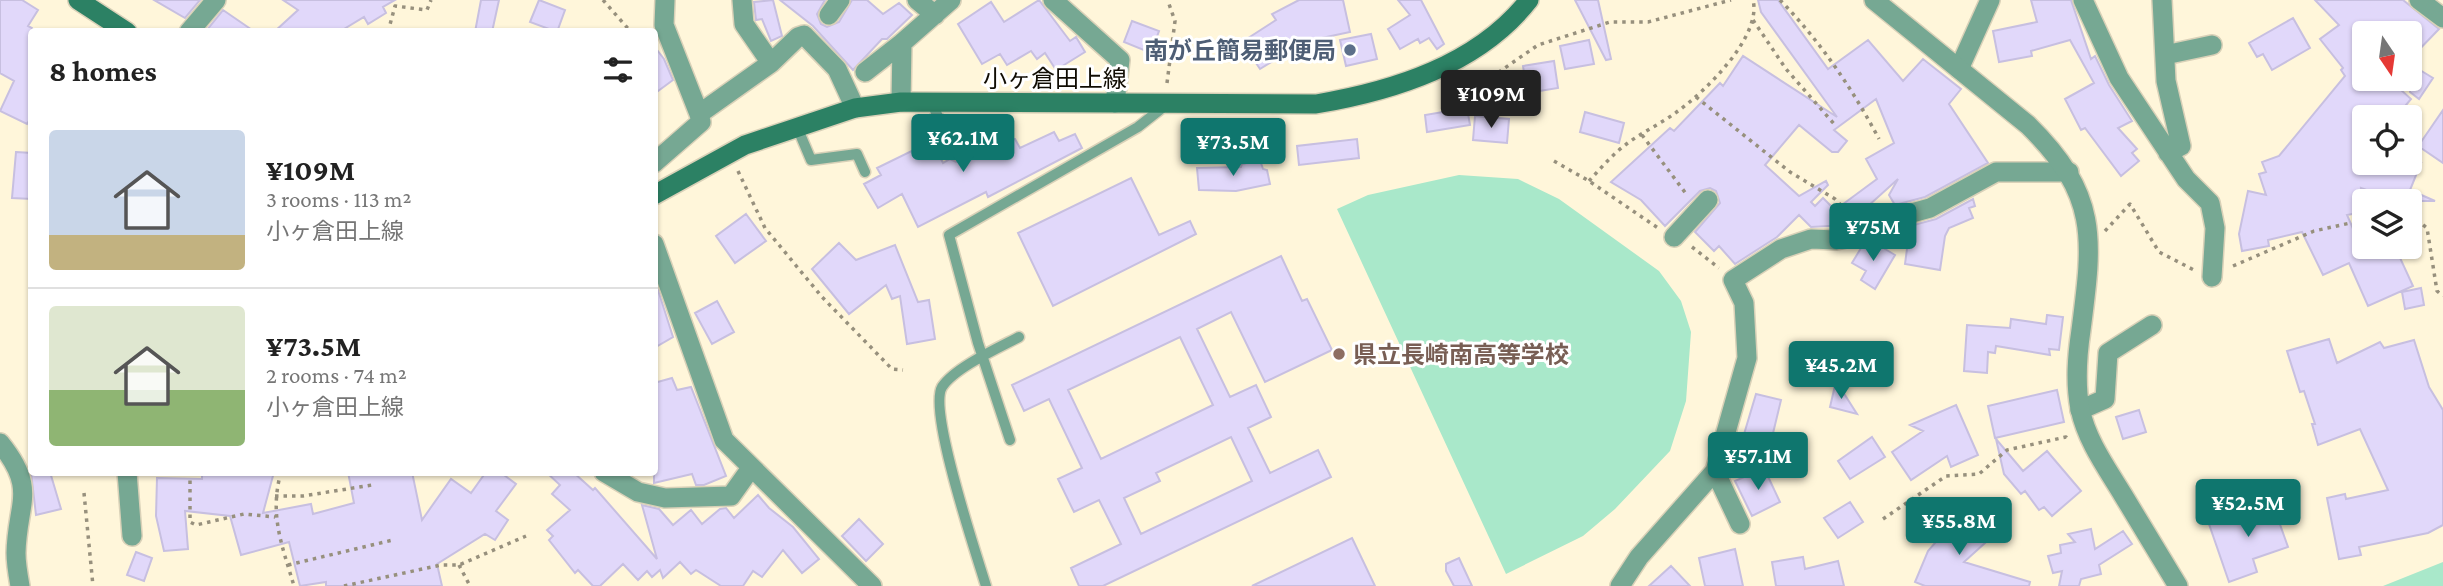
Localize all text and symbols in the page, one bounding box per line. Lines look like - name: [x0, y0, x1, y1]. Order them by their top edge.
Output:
- north arrow: [2352, 21, 2422, 91]
- map controls: [2352, 21, 2422, 259]
- place label: 南が丘簡易郵便局: [1144, 37, 1336, 64]
- marker: 南が丘簡易郵便局: [1342, 42, 1358, 58]
- icon: filters: [599, 51, 637, 89]
- text: 8 homes: [49, 54, 157, 87]
- street label: 小ヶ倉田上線: [983, 65, 1127, 92]
- pin: ¥109M: [1442, 71, 1540, 130]
- text: ¥109M: [1457, 80, 1525, 106]
- button: locate: [2352, 105, 2422, 175]
- pin: ¥62.1M: [906, 114, 1020, 174]
- pin: ¥73.5M: [1176, 118, 1290, 178]
- text: ¥62.1M: [927, 124, 999, 150]
- text: ¥73.5M: [1197, 128, 1269, 154]
- text: ¥109M: [266, 153, 355, 186]
- icon: home: [105, 158, 189, 242]
- text: 3 rooms · 113 m²: [266, 186, 411, 212]
- button: layers: [2352, 189, 2422, 259]
- pin: ¥75M: [1832, 204, 1914, 263]
- text: ¥75M: [1845, 213, 1901, 239]
- text: 小ヶ倉田上線: [266, 218, 404, 244]
- text: ¥73.5M: [266, 329, 361, 362]
- icon: home: [105, 334, 189, 418]
- place label: 県立長崎南高等学校: [1353, 341, 1569, 368]
- pin: ¥45.2M: [1784, 342, 1898, 401]
- marker: 県立長崎南高等学校: [1331, 346, 1347, 362]
- text: ¥45.2M: [1805, 351, 1877, 377]
- text: 2 rooms · 74 m²: [266, 362, 407, 388]
- text: 小ヶ倉田上線: [266, 394, 404, 420]
- pin: ¥57.1M: [1701, 433, 1815, 492]
- text: ¥57.1M: [1724, 442, 1792, 468]
- pin: ¥52.5M: [2191, 480, 2305, 539]
- text: ¥52.5M: [2212, 489, 2284, 515]
- pin: ¥55.8M: [1902, 498, 2016, 557]
- text: ¥55.8M: [1922, 507, 1996, 533]

